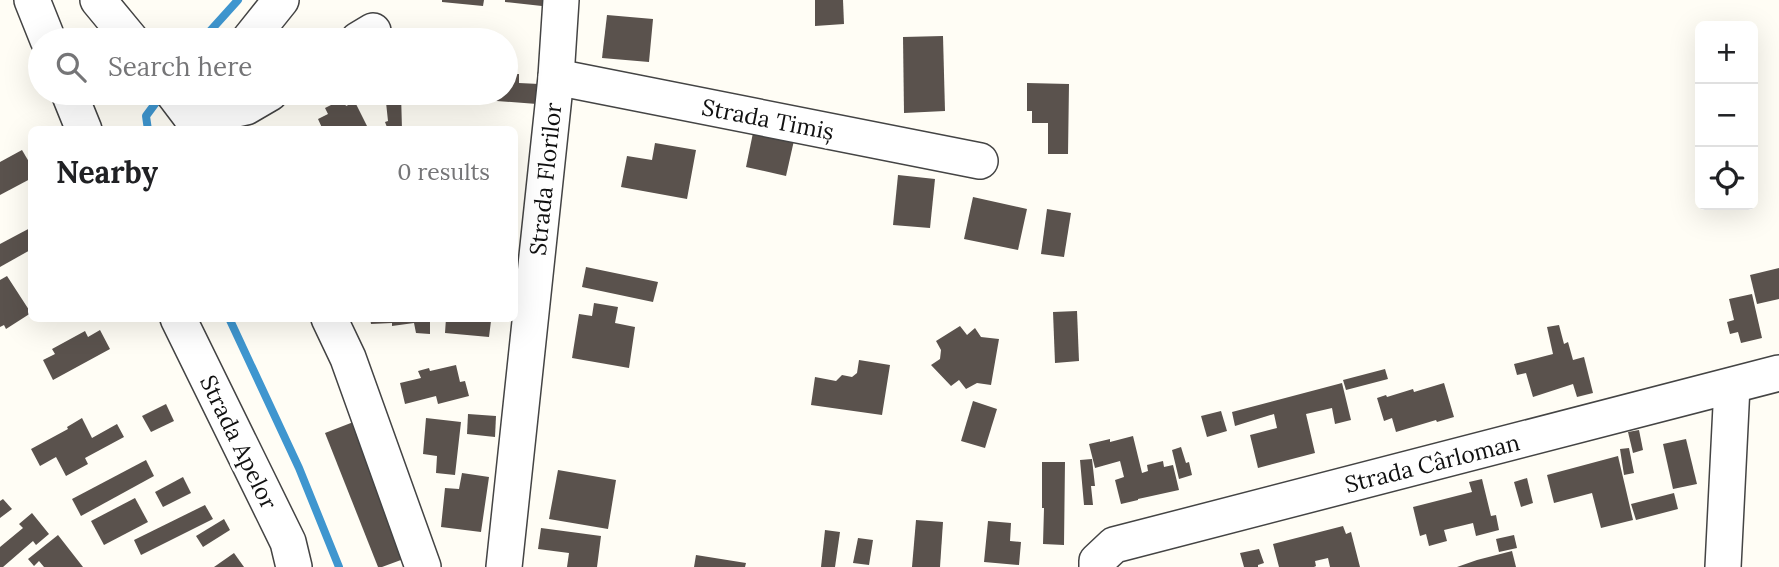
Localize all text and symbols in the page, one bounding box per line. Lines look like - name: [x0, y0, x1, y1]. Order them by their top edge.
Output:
- map controls: [1695, 21, 1758, 210]
- button: +: [1695, 21, 1758, 84]
- search box: [28, 28, 518, 105]
- icon: search: [52, 48, 90, 86]
- text: Search here: [108, 50, 252, 83]
- button: −: [1695, 84, 1758, 147]
- street label: Strada Timiș: [699, 92, 837, 146]
- street label: Strada Florilor: [523, 101, 567, 257]
- button: locate: [1695, 147, 1758, 210]
- text: Nearby: [56, 153, 158, 191]
- text: 0 results: [397, 157, 490, 186]
- street label: Strada Apelor: [194, 370, 284, 514]
- street label: Strada Cârloman: [1342, 427, 1522, 499]

